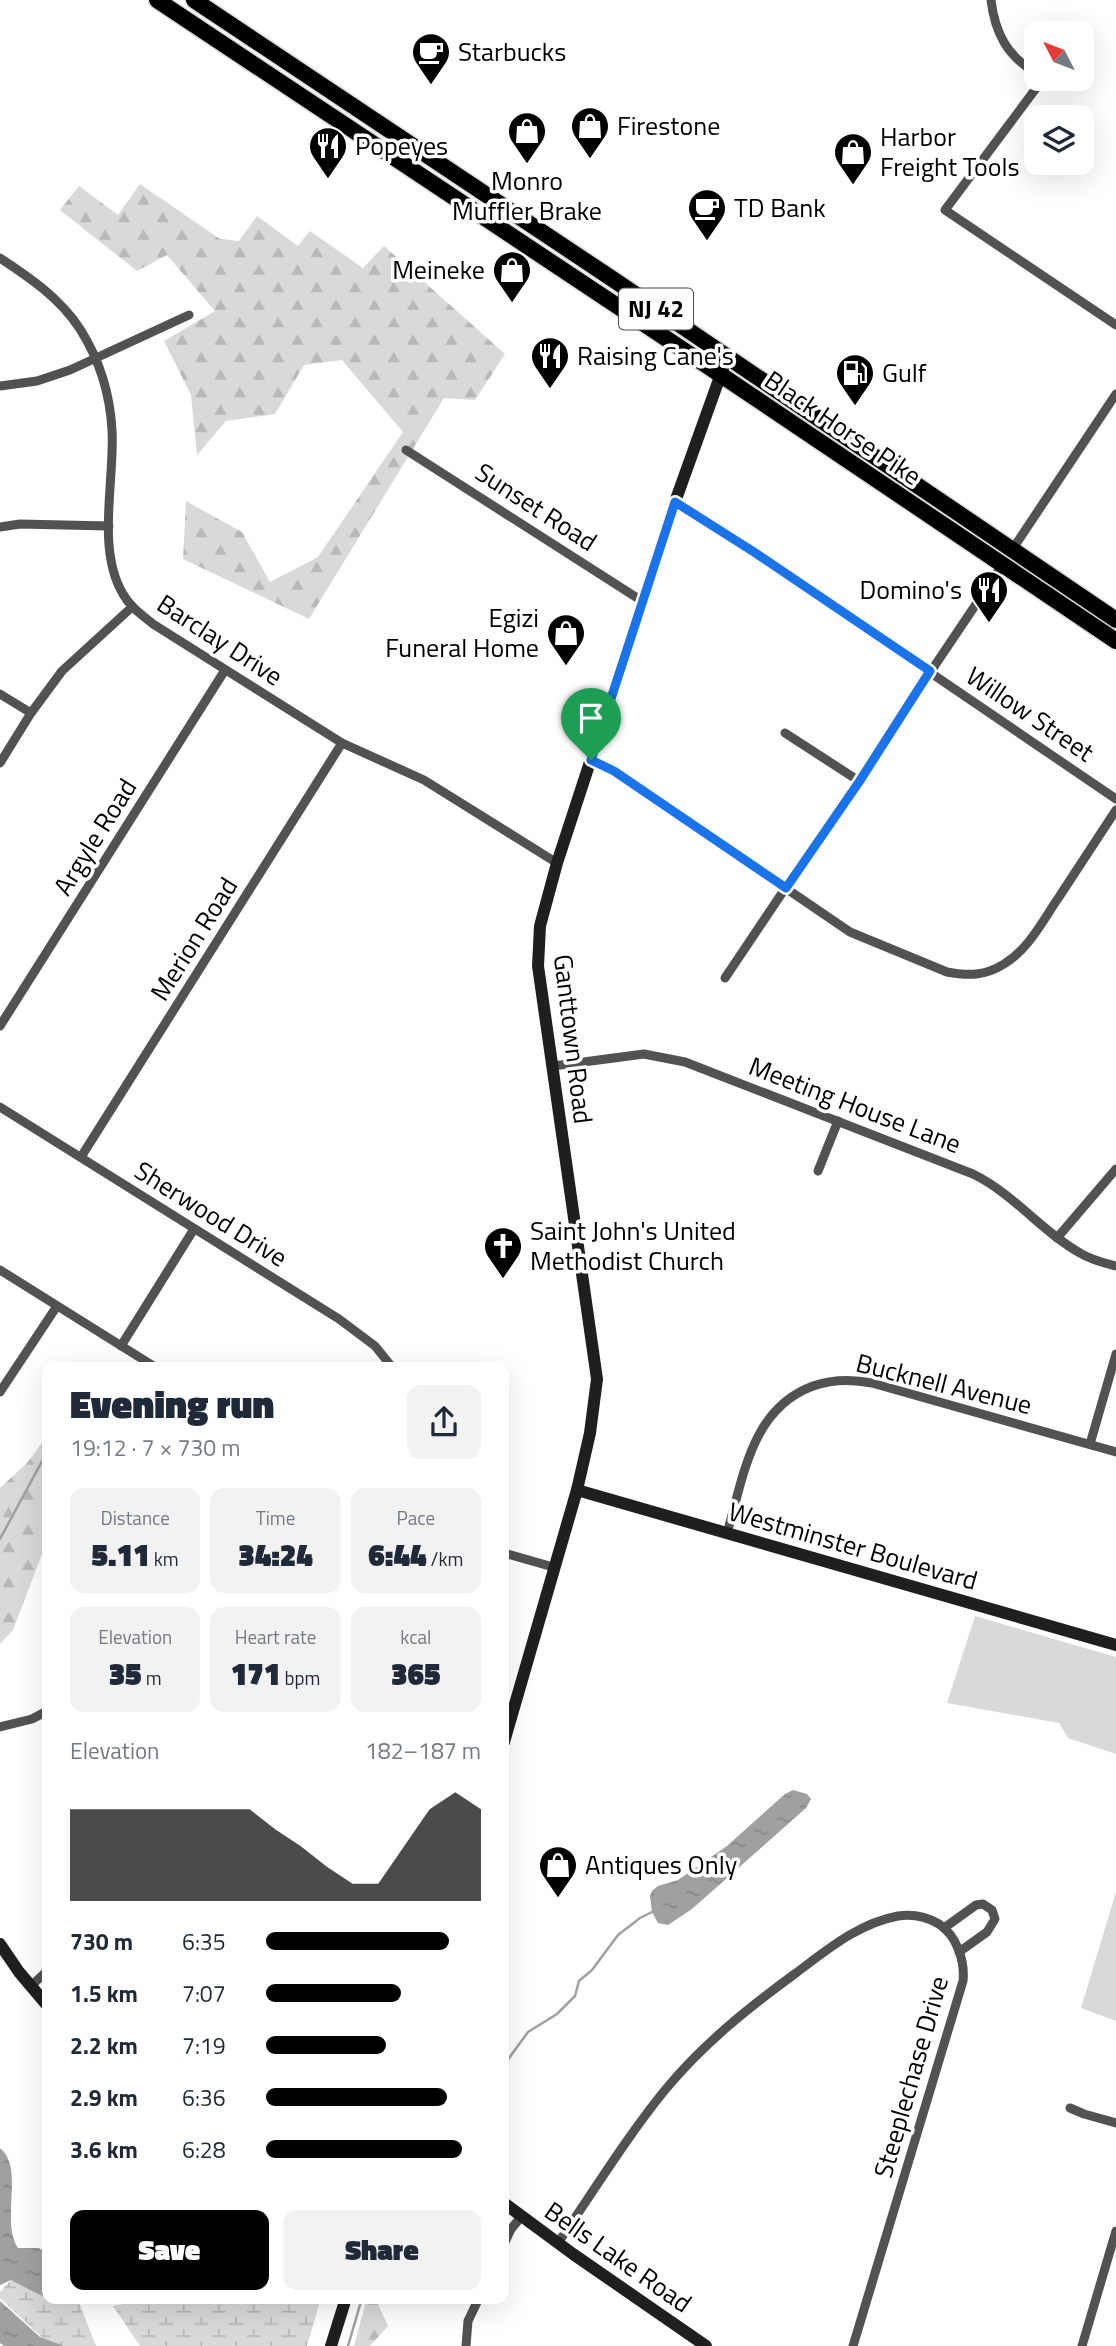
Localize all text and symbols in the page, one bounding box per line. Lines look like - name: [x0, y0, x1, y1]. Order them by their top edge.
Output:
- north arrow: [1024, 21, 1094, 91]
- map controls: [1024, 21, 1094, 175]
- cafe icon: Starbucks: [410, 31, 452, 86]
- place label: Starbucks: [458, 32, 566, 71]
- shop icon: Firestone: [569, 105, 611, 160]
- button: layers: [1024, 105, 1094, 175]
- place label: Firestone: [617, 106, 720, 145]
- shop icon: Monro Muffler Brake: [506, 110, 548, 165]
- place label: Harbor Freight Tools: [880, 117, 1020, 186]
- restaurant icon: Popeyes: [307, 125, 349, 180]
- place label: Popeyes: [355, 126, 448, 165]
- shop icon: Harbor Freight Tools: [832, 131, 874, 186]
- place label: Monro Muffler Brake: [452, 161, 602, 230]
- cafe icon: TD Bank: [686, 187, 728, 242]
- place label: TD Bank: [734, 188, 826, 227]
- shop icon: Meineke: [491, 249, 533, 304]
- place label: Meineke: [392, 250, 485, 289]
- road number: NJ 42: [619, 288, 693, 330]
- restaurant icon: Raising Cane's: [529, 335, 571, 390]
- place label: Raising Cane's: [577, 336, 734, 375]
- fuel station icon: Gulf: [834, 352, 876, 407]
- place label: Gulf: [882, 353, 927, 392]
- street label: Black Horse Pike: [757, 361, 930, 495]
- street label: Sunset Road: [468, 453, 605, 561]
- restaurant icon: Domino's: [968, 569, 1010, 624]
- place label: Domino's: [859, 570, 962, 609]
- street label: Barclay Drive: [150, 584, 291, 695]
- place label: Egizi Funeral Home: [385, 598, 539, 667]
- shop icon: Egizi Funeral Home: [545, 612, 587, 667]
- street label: Willow Street: [958, 656, 1102, 771]
- pin: [561, 688, 621, 760]
- icon: arrive: [572, 699, 610, 737]
- street label: Argyle Road: [43, 771, 146, 903]
- street label: Merion Road: [140, 869, 247, 1008]
- street label: Ganttown Road: [544, 952, 603, 1126]
- street label: Meeting House Lane: [744, 1046, 967, 1163]
- street label: Sherwood Drive: [127, 1151, 295, 1276]
- place label: Saint John's United Methodist Church: [530, 1211, 736, 1280]
- church icon: Saint John's United Methodist Church: [482, 1225, 524, 1280]
- street label: Bucknell Avenue: [852, 1343, 1036, 1424]
- text: Evening run: [70, 1375, 274, 1433]
- button: share: [407, 1385, 481, 1459]
- text: 19:12 · 7 × 730 m: [70, 1430, 240, 1465]
- street label: Westminster Boulevard: [724, 1491, 982, 1600]
- text: Distance: [100, 1503, 170, 1532]
- text: Time: [256, 1503, 295, 1532]
- text: Pace: [397, 1503, 435, 1532]
- text: 5.11: [92, 1532, 150, 1578]
- text: 34:24: [238, 1532, 313, 1578]
- text: 6:44: [368, 1532, 426, 1578]
- text: km: [150, 1544, 179, 1573]
- text: /km: [426, 1544, 463, 1573]
- text: Elevation: [98, 1622, 172, 1651]
- text: Heart rate: [235, 1622, 316, 1651]
- text: kcal: [400, 1622, 431, 1651]
- text: 35: [109, 1651, 142, 1697]
- text: 171: [231, 1651, 280, 1697]
- text: 365: [391, 1651, 441, 1697]
- text: m: [142, 1663, 162, 1692]
- text: bpm: [280, 1663, 320, 1692]
- text: Elevation: [70, 1733, 159, 1768]
- text: 182–187 m: [365, 1733, 481, 1768]
- shop icon: Antiques Only: [537, 1844, 579, 1899]
- place label: Antiques Only: [585, 1845, 737, 1884]
- text: 730 m: [70, 1924, 133, 1959]
- text: 6:35: [182, 1924, 226, 1959]
- street label: Steeplechase Drive: [863, 1971, 958, 2182]
- text: 1.5 km: [70, 1976, 138, 2011]
- text: 7:07: [182, 1976, 226, 2011]
- text: 2.2 km: [70, 2028, 138, 2063]
- text: 7:19: [182, 2028, 226, 2063]
- text: 2.9 km: [70, 2080, 138, 2115]
- text: 6:36: [182, 2080, 226, 2115]
- text: 3.6 km: [70, 2132, 138, 2167]
- text: 6:28: [182, 2132, 226, 2167]
- street label: Bells Lake Road: [537, 2191, 700, 2322]
- button: Save: [70, 2210, 269, 2290]
- button: Share: [283, 2210, 481, 2290]

